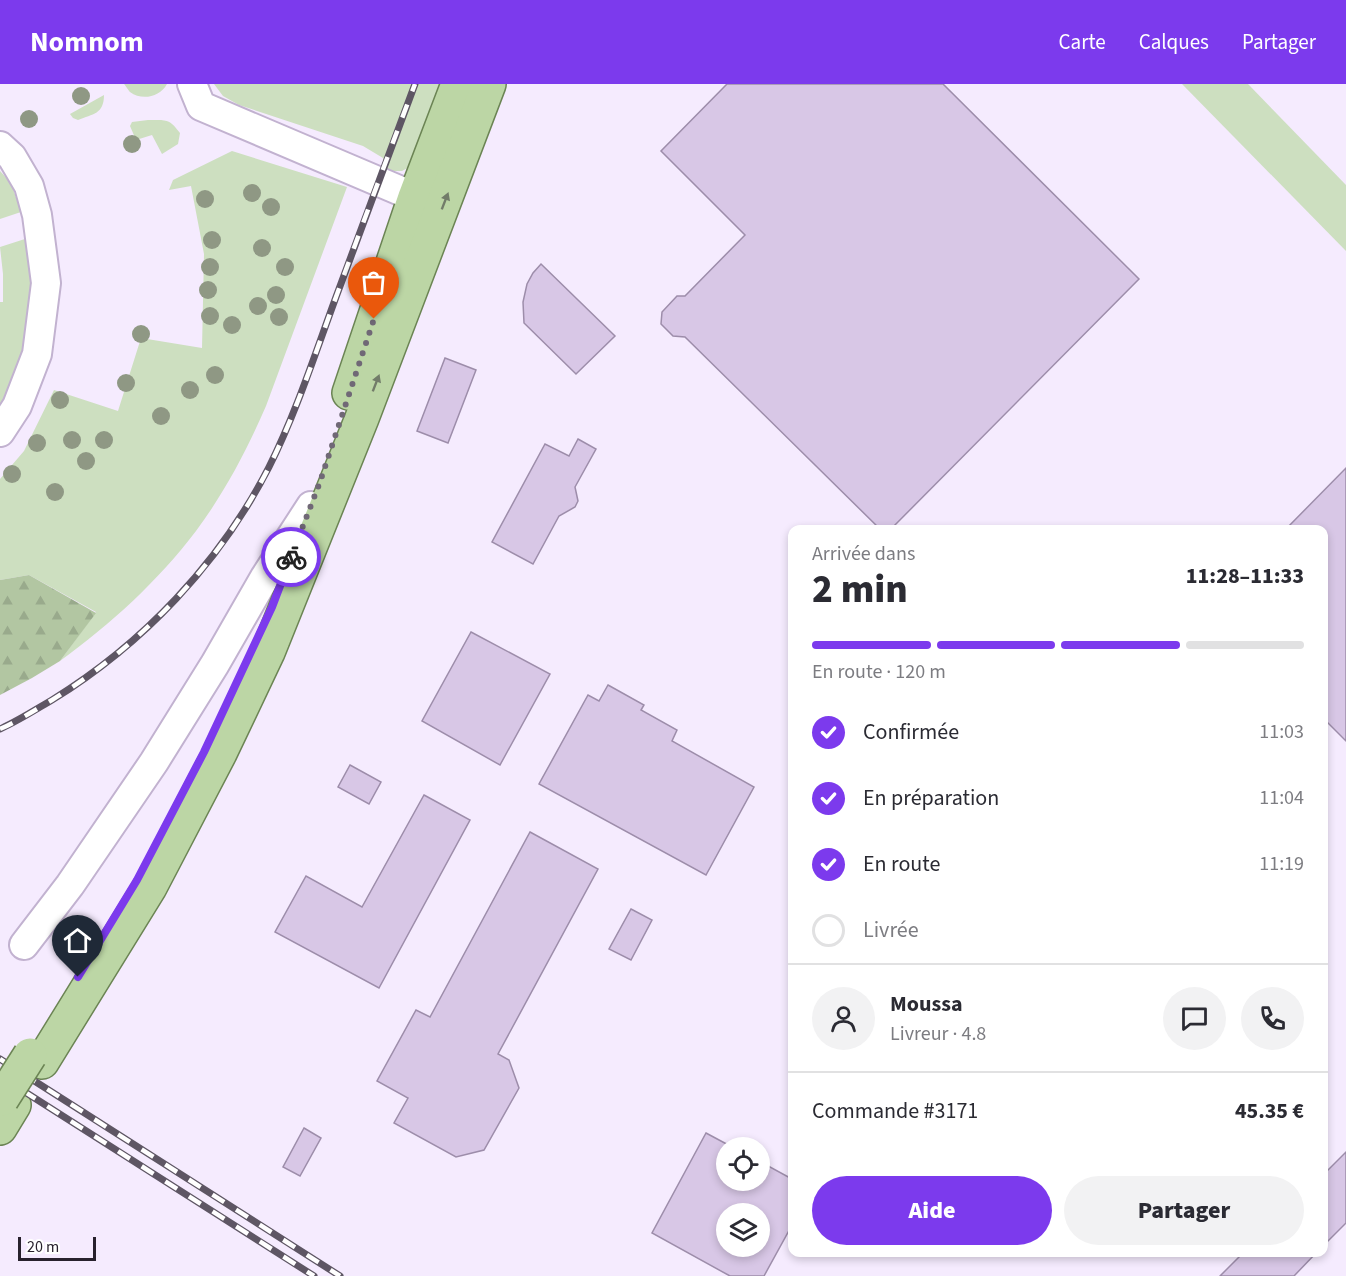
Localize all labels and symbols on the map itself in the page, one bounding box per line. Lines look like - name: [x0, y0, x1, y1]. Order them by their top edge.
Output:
- one-way arrow: [440, 192, 450, 210]
- pin: [348, 257, 399, 319]
- one-way arrow: [371, 374, 381, 392]
- courier: [261, 527, 321, 587]
- pin: [52, 915, 103, 977]
- scale bar: [18, 1234, 96, 1262]

